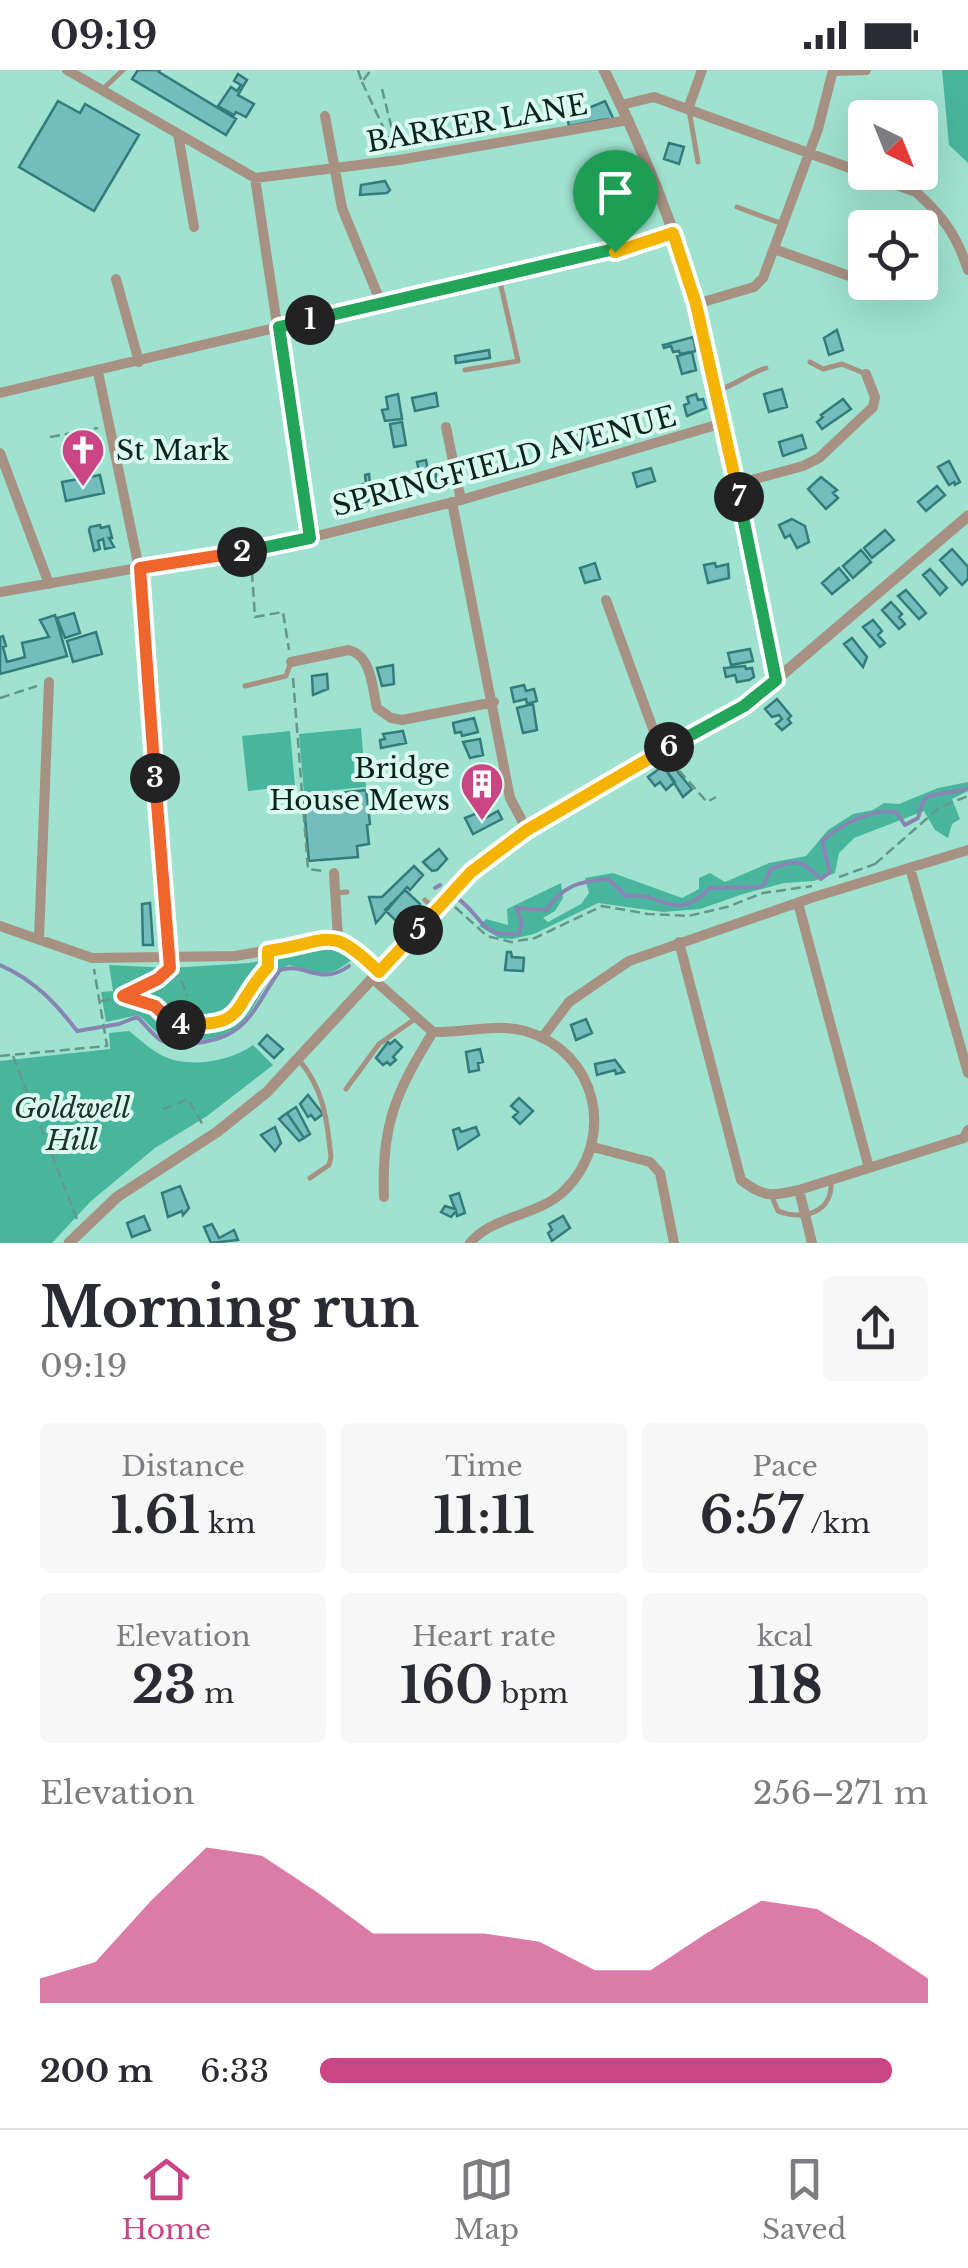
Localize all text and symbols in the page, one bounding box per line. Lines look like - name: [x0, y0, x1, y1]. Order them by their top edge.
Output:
- text: 09:19: [50, 12, 157, 59]
- street label: BARKER LANE: [364, 87, 590, 160]
- north arrow: [848, 100, 938, 190]
- map controls: [848, 100, 938, 300]
- pin: [573, 150, 658, 253]
- icon: arrive: [588, 165, 643, 220]
- button: locate: [848, 210, 938, 300]
- pin: 1: [285, 295, 335, 345]
- text: 1: [304, 302, 316, 337]
- street label: SPRINGFIELD AVENUE: [328, 399, 680, 524]
- church icon: St Mark: [60, 427, 106, 488]
- place label: St Mark: [116, 433, 230, 468]
- pin: 7: [714, 472, 764, 522]
- text: 7: [732, 479, 746, 514]
- pin: 2: [217, 527, 267, 577]
- text: 2: [233, 534, 251, 569]
- pin: 6: [644, 722, 694, 772]
- text: 6: [660, 729, 678, 764]
- place label: Bridge House Mews: [269, 751, 450, 818]
- pin: 3: [130, 753, 180, 803]
- text: 3: [146, 760, 164, 795]
- building icon: Bridge House Mews: [459, 761, 505, 822]
- pin: 5: [393, 905, 443, 955]
- text: 5: [410, 912, 426, 947]
- pin: 4: [156, 1000, 206, 1050]
- text: 4: [172, 1007, 190, 1042]
- park label: Goldwell Hill: [14, 1091, 131, 1158]
- text: Morning run: [40, 1274, 419, 1342]
- button: share: [823, 1276, 928, 1381]
- text: 09:19: [40, 1346, 127, 1386]
- text: Distance: [121, 1449, 245, 1484]
- text: Time: [445, 1449, 523, 1484]
- text: Pace: [752, 1449, 818, 1484]
- text: 1.61: [111, 1484, 200, 1547]
- text: 11:11: [433, 1484, 535, 1547]
- text: 6:57: [700, 1484, 803, 1547]
- text: km: [200, 1506, 256, 1541]
- text: /km: [803, 1506, 870, 1541]
- text: Elevation: [115, 1619, 251, 1654]
- text: Heart rate: [412, 1619, 556, 1654]
- text: kcal: [757, 1619, 813, 1654]
- text: 23: [132, 1654, 196, 1717]
- text: 160: [400, 1654, 493, 1717]
- text: 118: [747, 1654, 823, 1717]
- text: m: [196, 1676, 234, 1711]
- text: bpm: [493, 1676, 568, 1711]
- text: Elevation: [40, 1773, 194, 1813]
- text: 256–271 m: [753, 1773, 928, 1813]
- text: 200 m: [40, 2051, 153, 2091]
- text: 6:33: [200, 2051, 269, 2091]
- tab: Home: [121, 2152, 211, 2247]
- tab: Map: [454, 2152, 519, 2247]
- tab: Saved: [762, 2152, 846, 2247]

